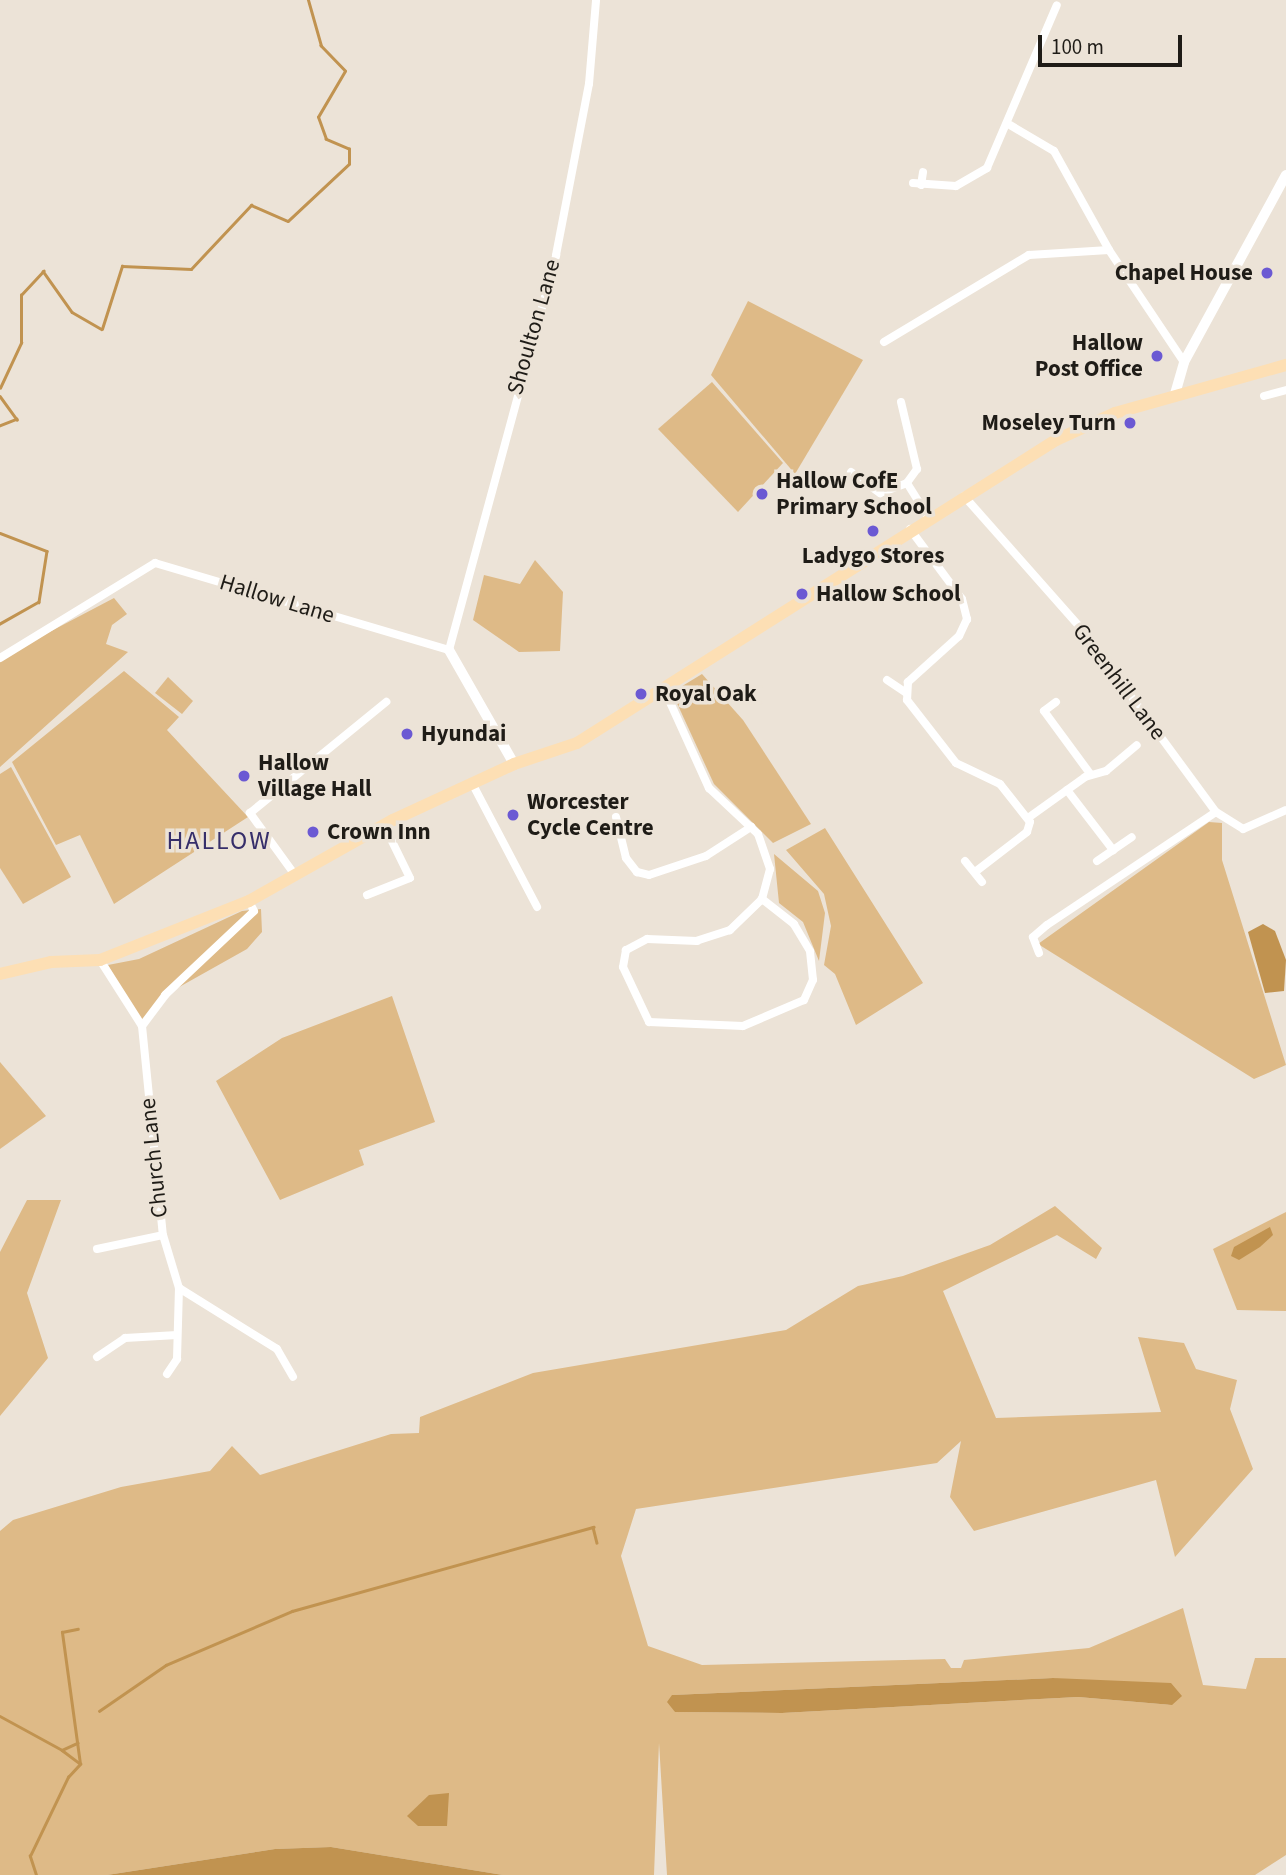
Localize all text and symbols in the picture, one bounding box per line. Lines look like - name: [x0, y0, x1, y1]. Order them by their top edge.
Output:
- scale bar: [1041, 21, 1184, 65]
- text: 100 m: [1051, 32, 1104, 62]
- street label: Shoulton Lane: [502, 256, 566, 398]
- place label: Chapel House: [1115, 259, 1253, 287]
- marker: Chapel House: [1259, 265, 1275, 281]
- place label: Hallow Post Office: [1035, 329, 1143, 383]
- marker: Hallow Post Office: [1149, 348, 1165, 364]
- place label: Moseley Turn: [982, 409, 1116, 437]
- marker: Moseley Turn: [1122, 415, 1138, 431]
- place label: Hallow CofE Primary School: [776, 467, 932, 521]
- marker: Hallow CofE Primary School: [754, 486, 770, 502]
- marker: Ladygo Stores: [865, 523, 881, 539]
- place label: Ladygo Stores: [802, 542, 944, 570]
- street label: Hallow Lane: [216, 568, 338, 630]
- place label: Hallow School: [816, 580, 961, 608]
- marker: Hallow School: [794, 586, 810, 602]
- street label: Greenhill Lane: [1066, 618, 1172, 746]
- place label: Royal Oak: [655, 680, 757, 708]
- marker: Royal Oak: [633, 686, 649, 702]
- place label: Hyundai: [421, 720, 506, 748]
- marker: Hyundai: [399, 726, 415, 742]
- place label: Hallow Village Hall: [258, 749, 372, 803]
- marker: Hallow Village Hall: [236, 768, 252, 784]
- place label: Worcester Cycle Centre: [527, 788, 654, 842]
- marker: Worcester Cycle Centre: [505, 807, 521, 823]
- place label: Crown Inn: [327, 818, 431, 846]
- marker: Crown Inn: [305, 824, 321, 840]
- district label: HALLOW: [167, 825, 271, 857]
- street label: Church Lane: [134, 1097, 174, 1219]

